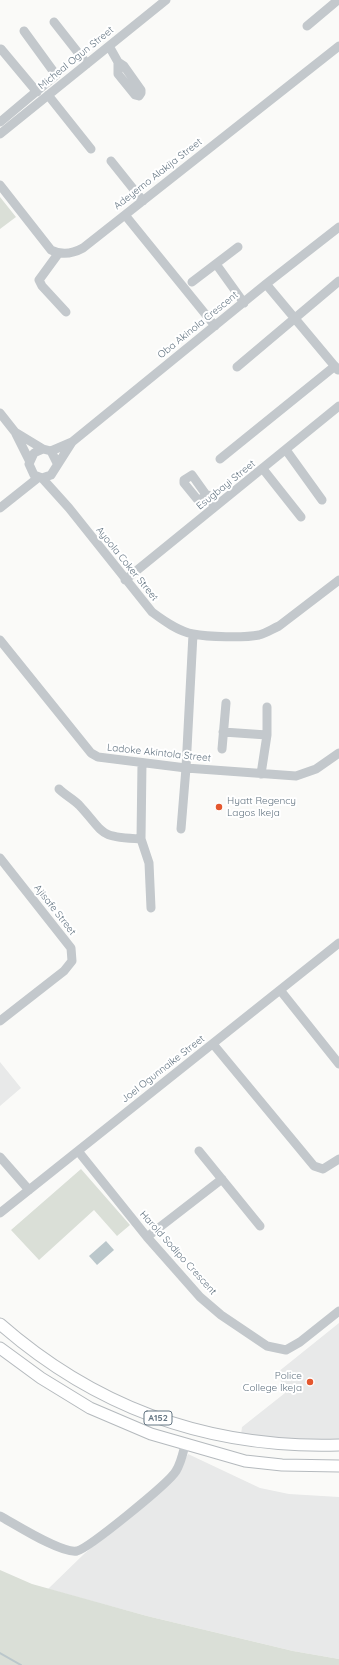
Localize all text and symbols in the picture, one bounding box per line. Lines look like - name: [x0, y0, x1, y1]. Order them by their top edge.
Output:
- street label: Micheal Ogun Street: [36, 24, 116, 92]
- street label: Adeyemo Alakija Street: [112, 136, 204, 212]
- street label: Oba Akinola Crescent: [155, 289, 241, 361]
- street label: Esugbayi Street: [194, 458, 258, 512]
- street label: Ayoola Coker Street: [93, 524, 161, 604]
- street label: Ladoke Akintola Street: [106, 742, 212, 764]
- place label: Hyatt Regency Lagos Ikeja: [227, 795, 296, 818]
- marker: Hyatt Regency Lagos Ikeja: [214, 802, 224, 812]
- street label: Ajisafe Street: [31, 882, 79, 938]
- street label: Joel Ogunnaike Street: [119, 1033, 207, 1105]
- street label: Harold Sodipo Crescent: [137, 1208, 219, 1298]
- place label: Police College Ikeja: [243, 1370, 302, 1394]
- marker: Police College Ikeja: [305, 1377, 315, 1387]
- road number: A152: [144, 1411, 172, 1425]

